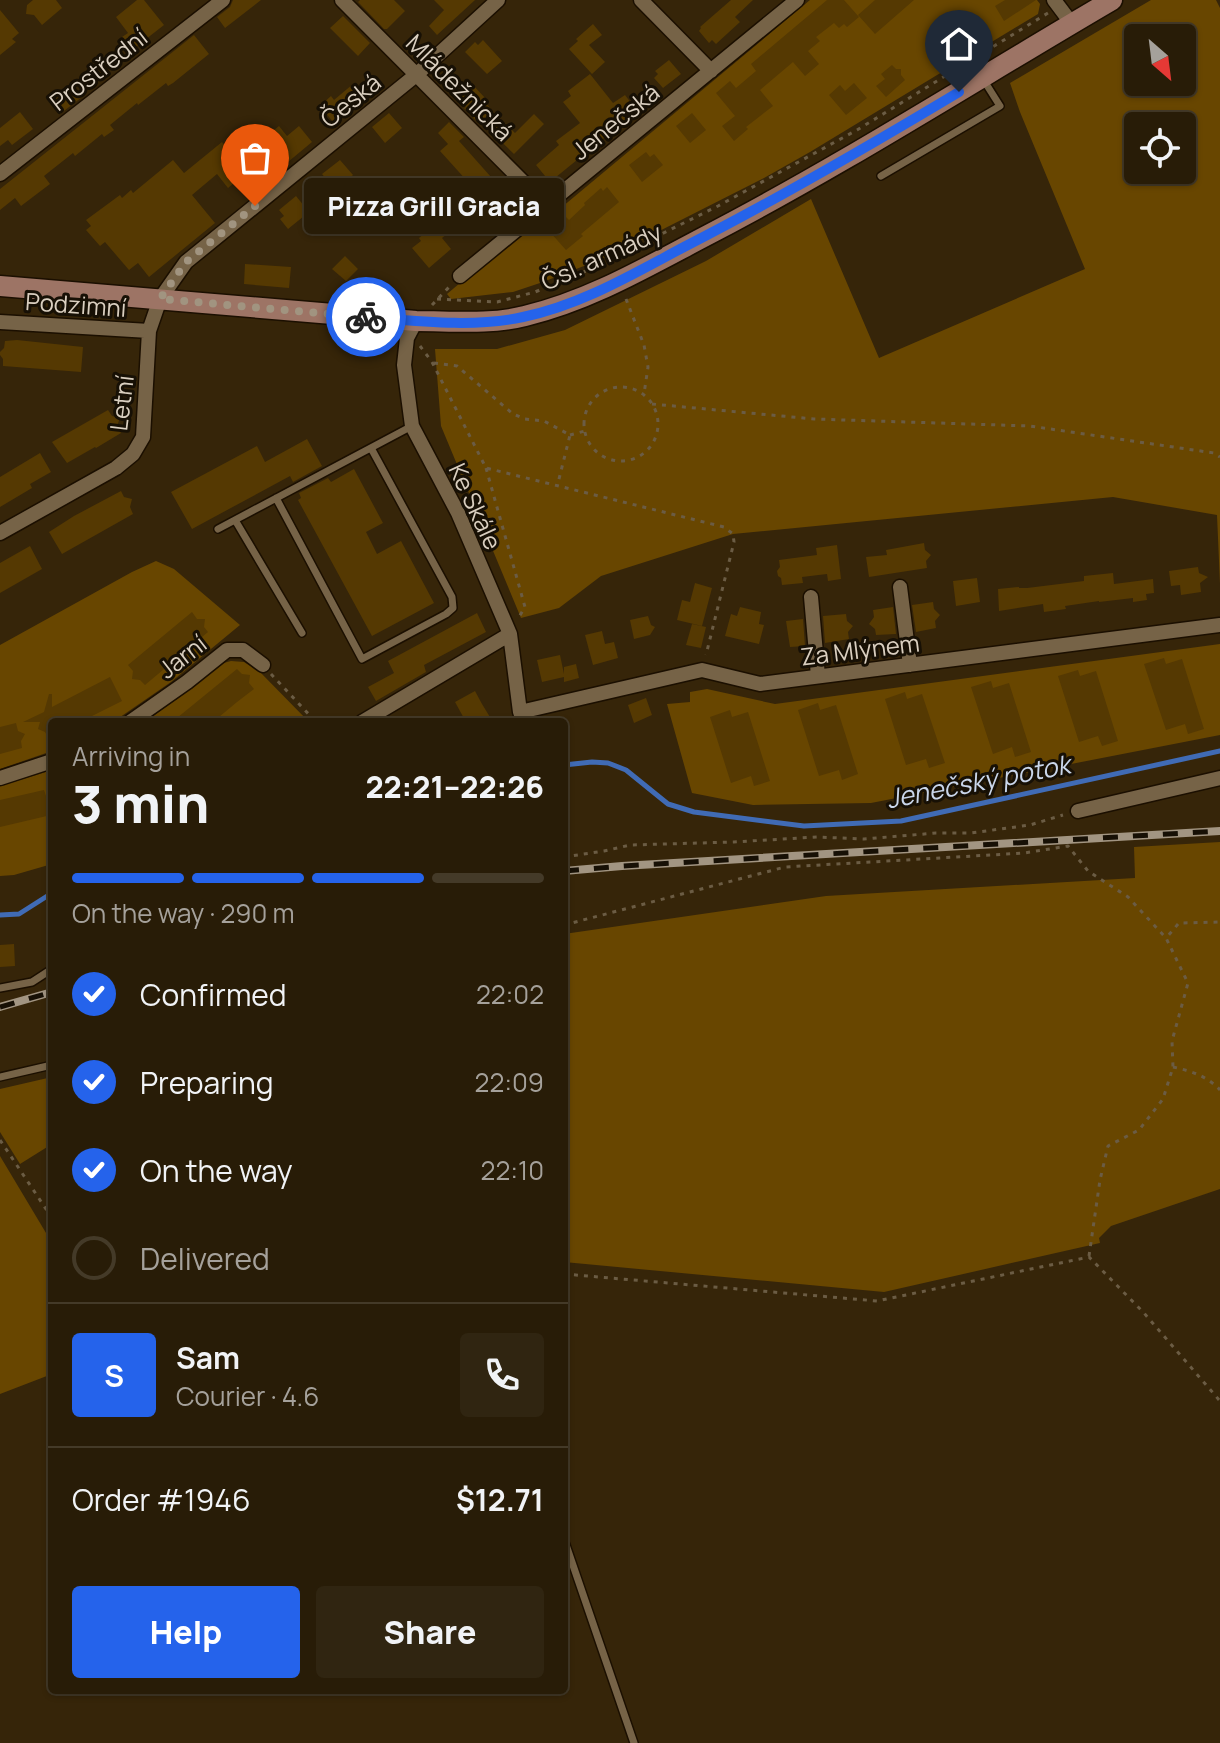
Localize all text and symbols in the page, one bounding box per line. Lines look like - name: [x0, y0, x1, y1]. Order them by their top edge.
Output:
- pin: [925, 10, 993, 92]
- street label: Prostřední: [42, 20, 154, 118]
- icon: home: [937, 22, 981, 66]
- north arrow: [1124, 24, 1196, 96]
- map controls: [1124, 24, 1196, 184]
- street label: Mládežnická: [399, 26, 521, 148]
- street label: Česká: [313, 65, 387, 135]
- street label: Jenečská: [564, 75, 666, 167]
- button: locate: [1124, 112, 1196, 184]
- pin: [221, 124, 289, 206]
- icon: bag: [233, 136, 277, 180]
- callout: Pizza Grill Gracia: [303, 178, 563, 234]
- text: Pizza Grill Gracia: [328, 188, 540, 224]
- street label: Čsl. armády: [535, 215, 667, 297]
- courier: [326, 277, 406, 357]
- street label: Podzimní: [24, 284, 128, 324]
- icon: bike: [344, 295, 388, 339]
- street label: Letní: [101, 373, 141, 433]
- street label: Ke Skále: [442, 457, 510, 555]
- street label: Za Mlýnem: [799, 625, 921, 673]
- street label: Jarní: [151, 626, 213, 685]
- text: Arriving in: [72, 738, 190, 774]
- water label: Jenečský potok: [883, 745, 1077, 816]
- text: 22:21–22:26: [365, 766, 544, 807]
- text: 3 min: [72, 768, 209, 839]
- text: On the way · 290 m: [72, 895, 295, 931]
- icon: check: [72, 972, 116, 1016]
- text: Confirmed: [140, 974, 287, 1015]
- text: 22:02: [476, 976, 544, 1012]
- icon: check: [72, 1060, 116, 1104]
- text: Preparing: [140, 1062, 274, 1103]
- text: 22:09: [475, 1064, 544, 1100]
- icon: check: [72, 1148, 116, 1192]
- text: On the way: [140, 1150, 293, 1191]
- text: 22:10: [481, 1152, 544, 1188]
- text: Delivered: [140, 1238, 270, 1279]
- button: phone: [460, 1333, 544, 1417]
- text: Sam: [176, 1337, 240, 1378]
- text: S: [104, 1355, 124, 1396]
- text: Courier · 4.6: [176, 1378, 319, 1414]
- text: Order #1946: [72, 1479, 251, 1520]
- text: $12.71: [456, 1479, 544, 1520]
- button: Help: [72, 1586, 300, 1678]
- button: Share: [316, 1586, 544, 1678]

